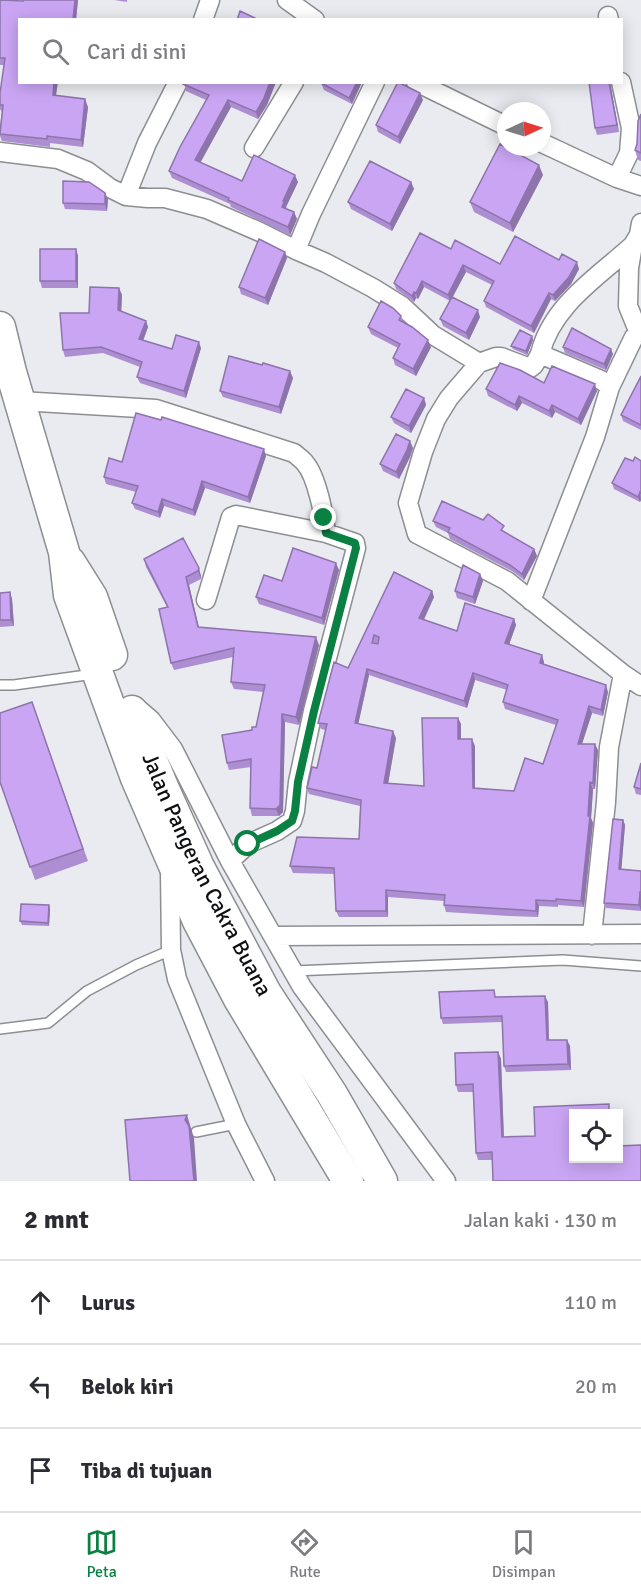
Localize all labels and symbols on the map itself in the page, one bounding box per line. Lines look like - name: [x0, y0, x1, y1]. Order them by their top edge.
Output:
- north arrow: [497, 102, 551, 156]
- route end: [310, 504, 336, 530]
- street label: Jalan Pangeran Cakra Buana: [136, 749, 278, 1001]
- route start: [234, 830, 260, 856]

